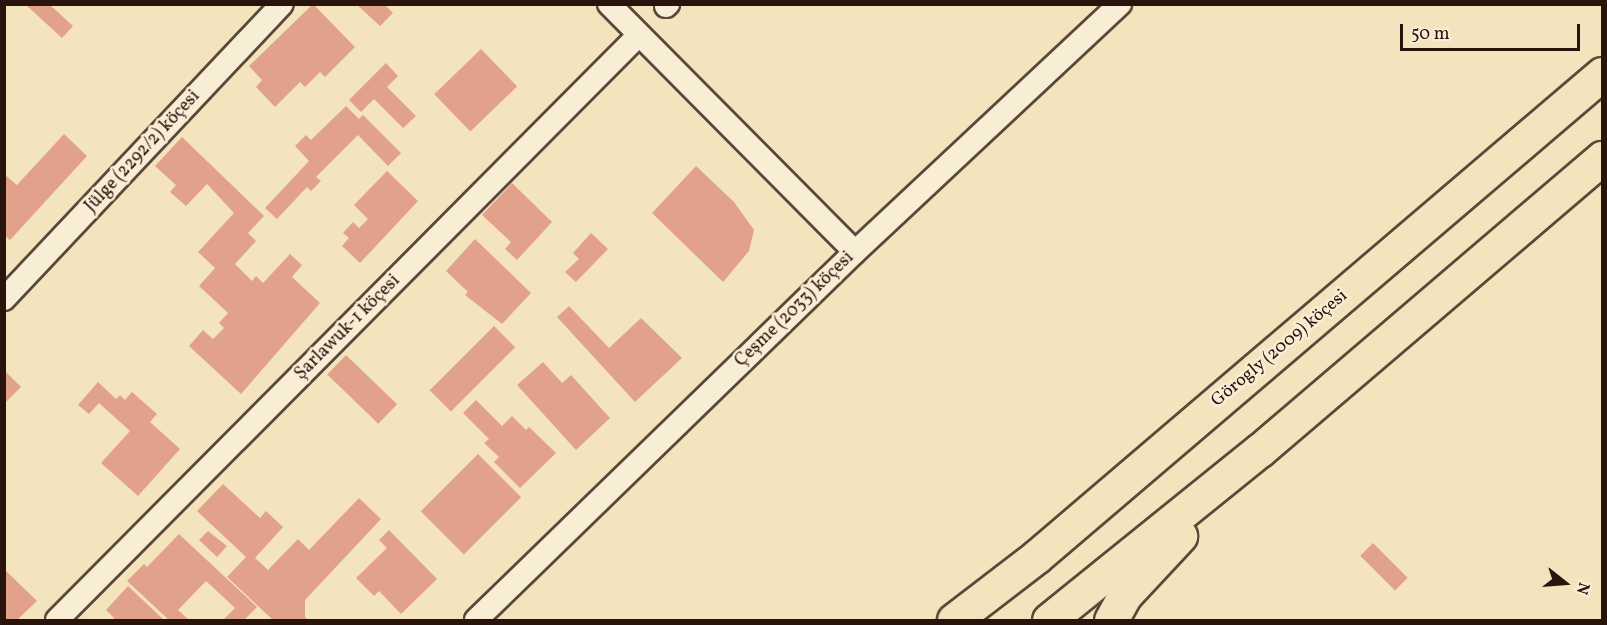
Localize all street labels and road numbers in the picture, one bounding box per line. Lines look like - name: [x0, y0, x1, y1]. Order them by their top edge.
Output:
- street label: Jülge (2292/2) köçesi: [81, 86, 205, 218]
- street label: Çeşme (2033) köçesi: [731, 248, 859, 372]
- street label: Şarlawuk-1 köçesi: [291, 271, 405, 385]
- street label: Görogly (2009) köçesi: [1207, 286, 1353, 412]

